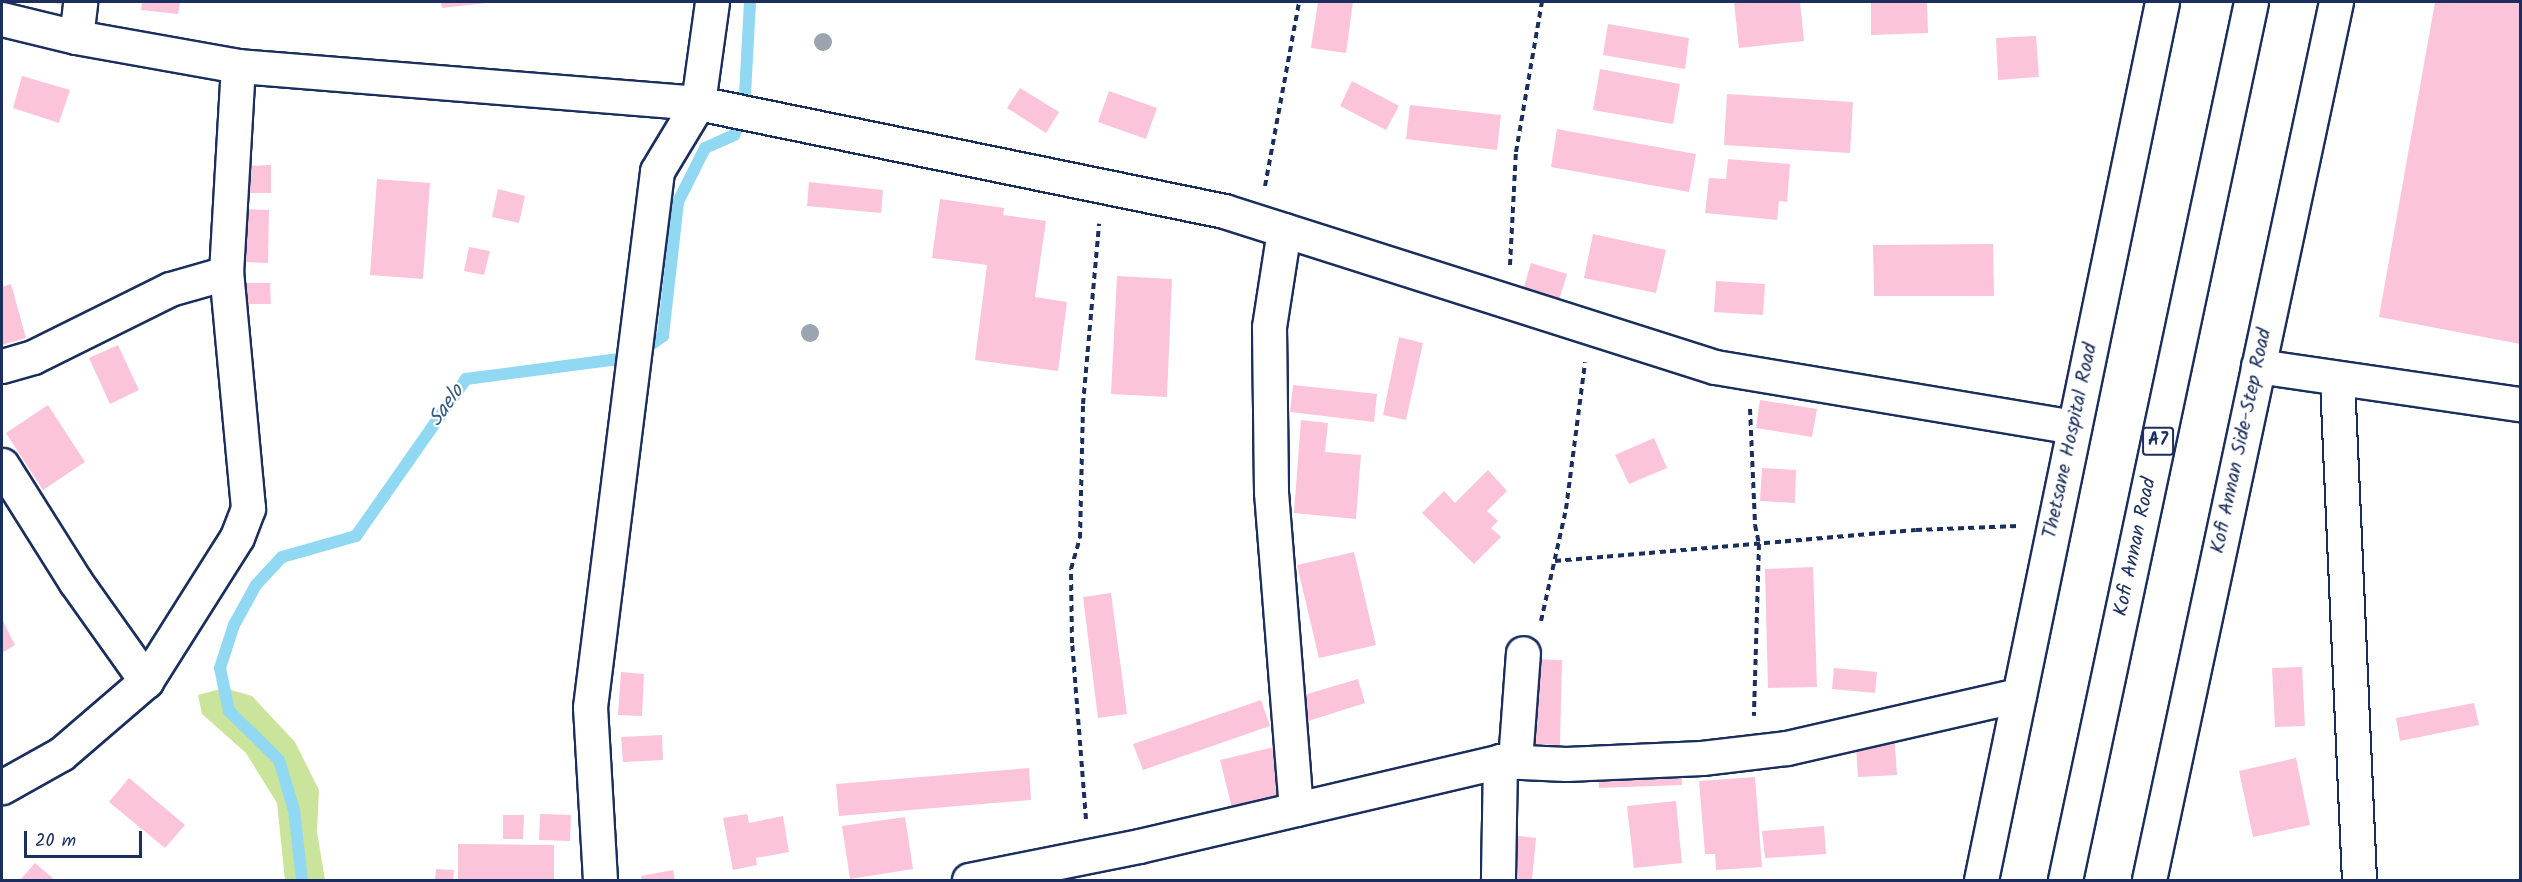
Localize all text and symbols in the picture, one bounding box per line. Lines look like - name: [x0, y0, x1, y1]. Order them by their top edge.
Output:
- street label: Kofi Annan Side-Step Road: [2206, 326, 2278, 556]
- street label: Thetsane Hospital Road: [2039, 341, 2103, 541]
- water label: Saelo: [424, 380, 470, 432]
- road number: A7: [2142, 426, 2174, 456]
- street label: Kofi Annan Road: [2110, 475, 2162, 619]
- scale bar: [27, 819, 146, 857]
- text: 20 m: [35, 827, 76, 856]

